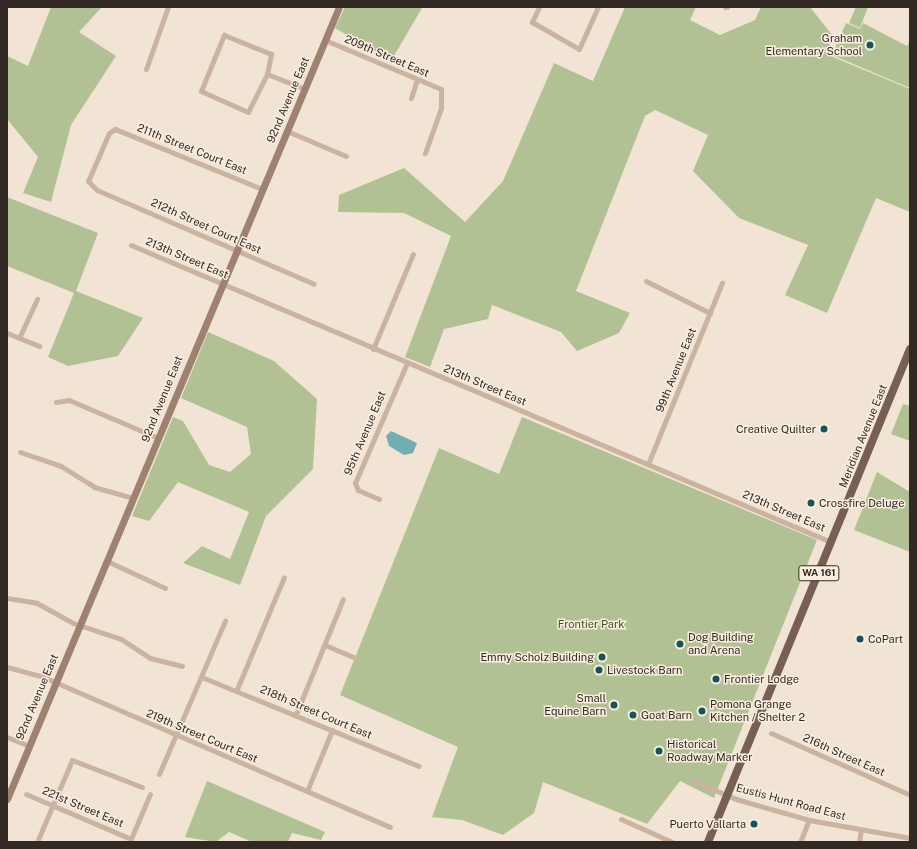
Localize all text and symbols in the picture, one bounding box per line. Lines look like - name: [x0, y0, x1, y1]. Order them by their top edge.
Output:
- street label: 209th Street East: [343, 32, 431, 80]
- place label: Graham Elementary School: [765, 32, 862, 58]
- marker: Graham Elementary School: [865, 40, 875, 50]
- street label: 92nd Avenue East: [264, 55, 312, 145]
- street label: 211th Street Court East: [135, 121, 249, 177]
- street label: 212th Street Court East: [149, 196, 263, 256]
- street label: 213th Street East: [144, 235, 230, 281]
- street label: 99th Avenue East: [653, 326, 699, 414]
- street label: 92nd Avenue East: [139, 354, 185, 444]
- street label: 213th Street East: [442, 362, 528, 408]
- street label: Meridian Avenue East: [836, 382, 890, 490]
- street label: 95th Avenue East: [341, 389, 389, 477]
- place label: Creative Quilter: [736, 422, 816, 436]
- marker: Creative Quilter: [819, 424, 829, 434]
- street label: 213th Street East: [741, 488, 827, 534]
- place label: Crossfire Deluge: [819, 496, 904, 510]
- marker: Crossfire Deluge: [806, 498, 816, 508]
- road number: WA 161: [798, 565, 840, 581]
- park label: Frontier Park: [558, 617, 624, 631]
- place label: Dog Building and Arena: [688, 631, 754, 657]
- place label: CoPart: [868, 632, 903, 646]
- marker: CoPart: [855, 634, 865, 644]
- marker: Dog Building and Arena: [675, 639, 685, 649]
- place label: Emmy Scholz Building: [480, 650, 594, 664]
- street label: 92nd Avenue East: [13, 652, 61, 742]
- marker: Emmy Scholz Building: [597, 652, 607, 662]
- place label: Livestock Barn: [607, 663, 682, 677]
- marker: Livestock Barn: [594, 665, 604, 675]
- place label: Frontier Lodge: [724, 672, 799, 686]
- marker: Frontier Lodge: [711, 674, 721, 684]
- street label: 218th Street Court East: [258, 682, 374, 742]
- place label: Small Equine Barn: [544, 692, 606, 718]
- place label: Pomona Grange Kitchen / Shelter 2: [710, 698, 805, 724]
- marker: Small Equine Barn: [609, 700, 619, 710]
- marker: Pomona Grange Kitchen / Shelter 2: [697, 706, 707, 716]
- street label: 219th Street Court East: [144, 707, 260, 765]
- place label: Goat Barn: [641, 708, 692, 722]
- marker: Goat Barn: [628, 710, 638, 720]
- street label: 216th Street East: [801, 731, 887, 779]
- place label: Historical Roadway Marker: [667, 738, 752, 764]
- marker: Historical Roadway Marker: [654, 746, 664, 756]
- street label: Eustis Hunt Road East: [735, 781, 847, 823]
- street label: 221st Street East: [40, 784, 126, 830]
- place label: Puerto Vallarta: [669, 817, 746, 831]
- marker: Puerto Vallarta: [749, 819, 759, 829]

